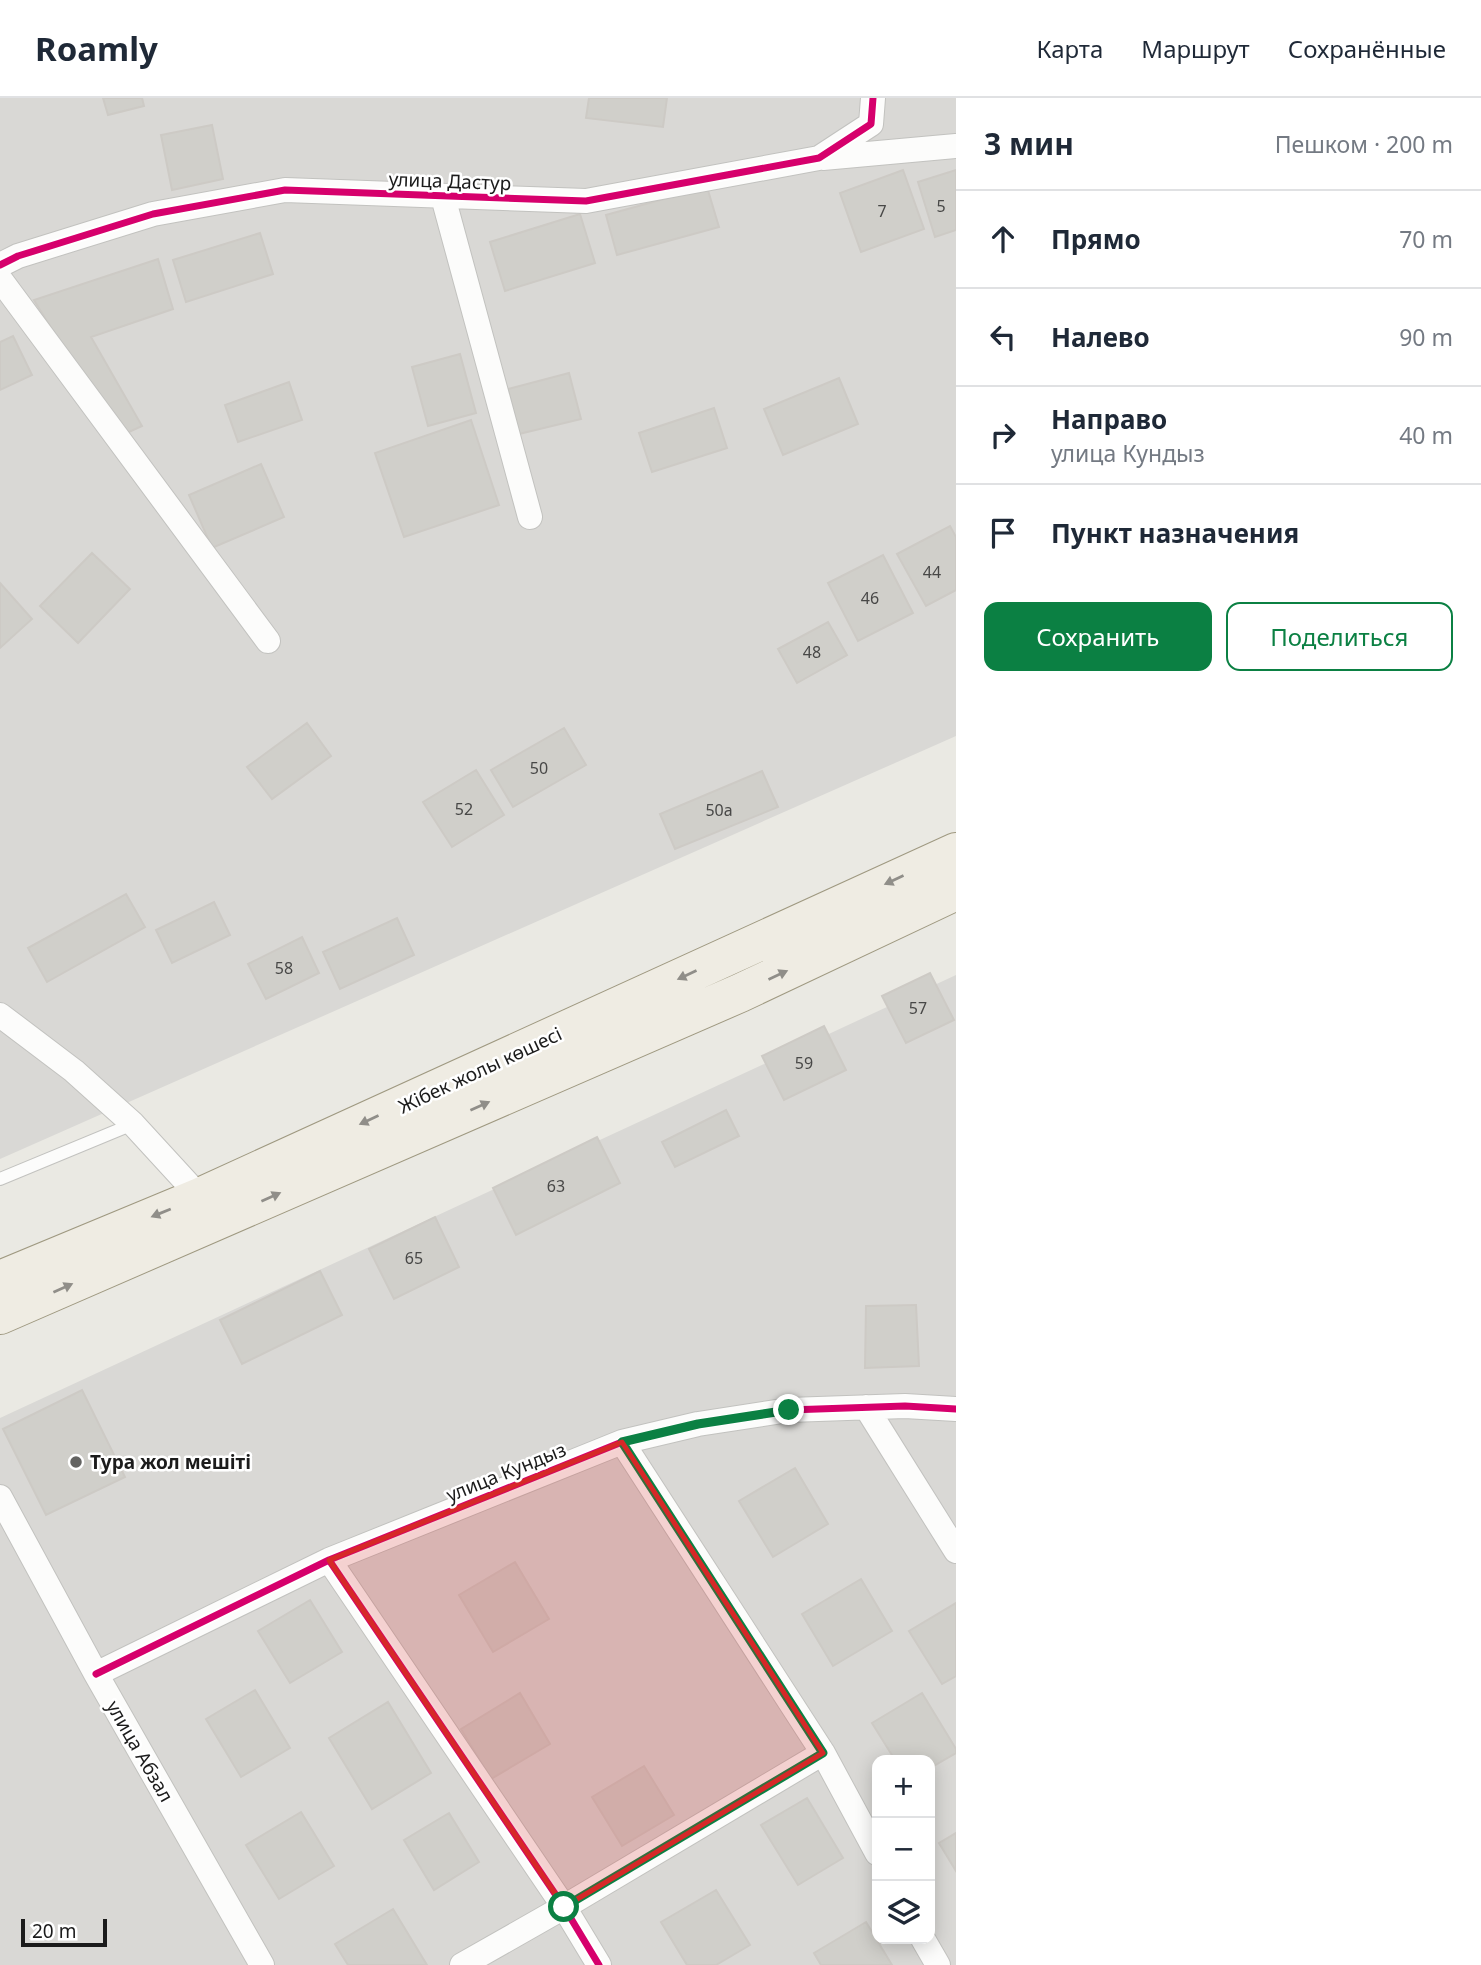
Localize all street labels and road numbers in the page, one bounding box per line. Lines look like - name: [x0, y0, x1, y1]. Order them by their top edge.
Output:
- street label: улица Дастур: [388, 166, 512, 196]
- street label: Жібек жолы көшесі: [394, 1021, 566, 1119]
- street label: улица Кундыз: [442, 1436, 570, 1508]
- street label: улица Абзал: [100, 1695, 180, 1807]

